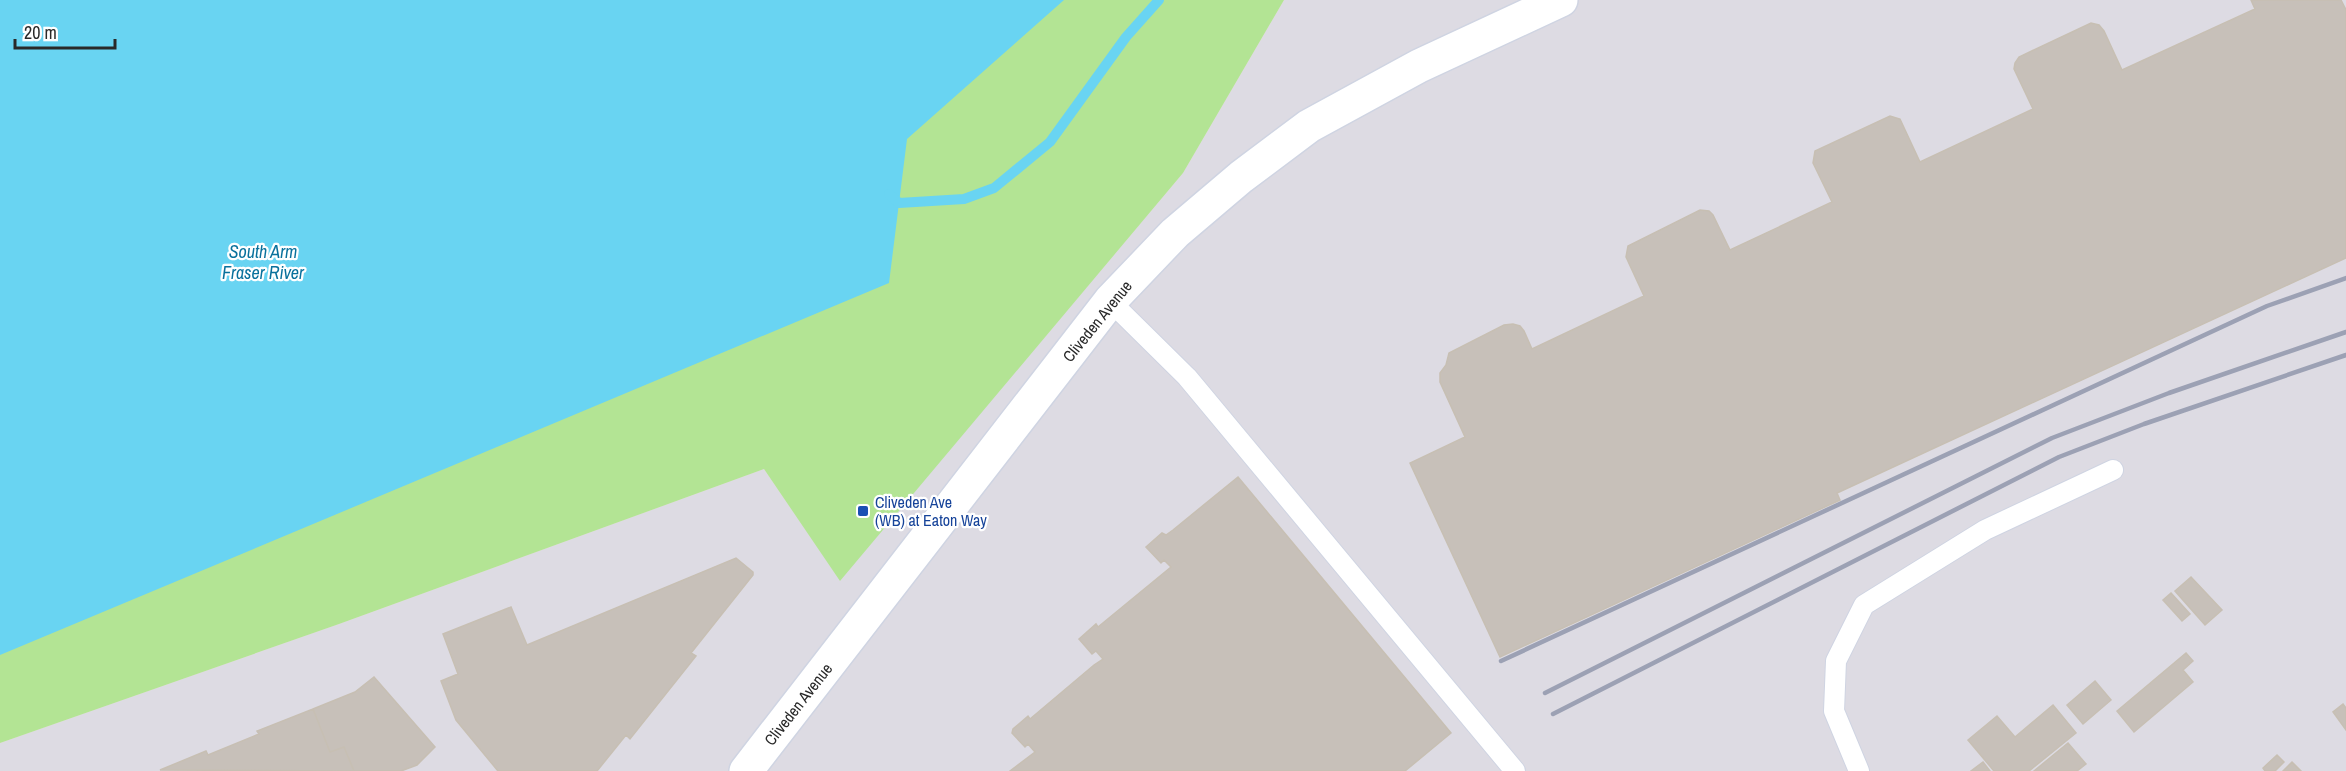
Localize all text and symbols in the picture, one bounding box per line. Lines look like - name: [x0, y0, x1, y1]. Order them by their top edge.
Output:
- scale bar: [15, 12, 116, 50]
- text: 20 m: [24, 20, 57, 45]
- water label: South Arm Fraser River: [222, 239, 305, 285]
- street label: Cliveden Avenue: [1057, 276, 1137, 366]
- place label: Cliveden Ave (WB) at Eaton Way: [875, 491, 987, 531]
- marker: Cliveden Ave (WB) at Eaton Way: [856, 504, 870, 518]
- street label: Cliveden Avenue: [759, 658, 837, 750]

